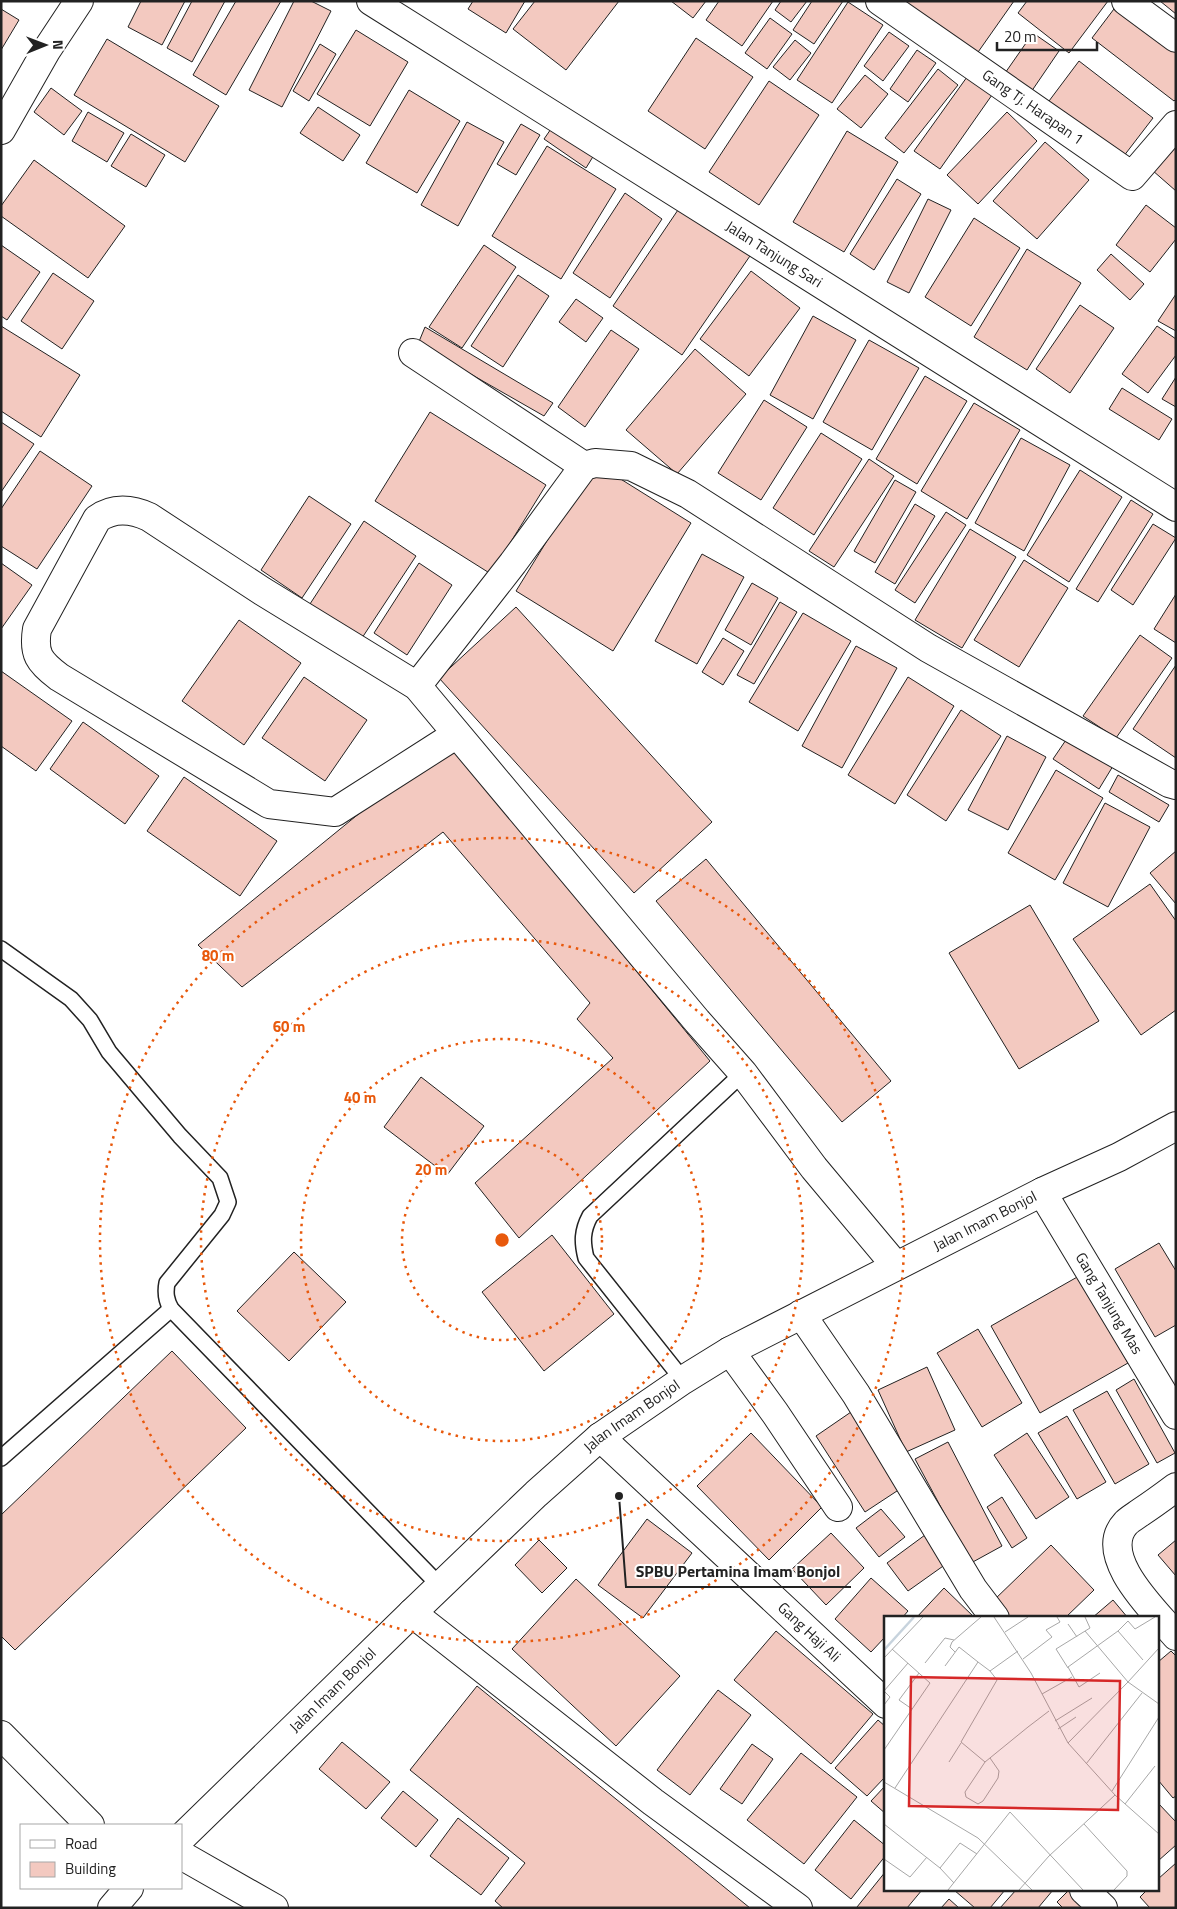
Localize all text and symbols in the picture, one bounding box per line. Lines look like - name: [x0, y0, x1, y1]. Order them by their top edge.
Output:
- north arrow: [20, 20, 70, 70]
- scale bar: [997, 20, 1097, 52]
- text: 20 m: [1004, 25, 1037, 48]
- text: N: [48, 40, 69, 50]
- street label: Gang Tj. Harapan 1: [978, 63, 1089, 150]
- street label: Jalan Tanjung Sari: [721, 215, 827, 293]
- text: 80 m: [202, 944, 234, 967]
- text: 60 m: [273, 1015, 305, 1038]
- text: 40 m: [344, 1086, 376, 1109]
- text: 20 m: [415, 1158, 447, 1181]
- street label: Jalan Imam Bonjol: [929, 1185, 1041, 1257]
- centre of rings: [493, 1231, 511, 1249]
- street label: Gang Tanjung Mas: [1070, 1248, 1149, 1359]
- street label: Jalan Imam Bonjol: [578, 1373, 684, 1458]
- callout: SPBU Pertamina Imam Bonjol: [626, 1556, 851, 1587]
- text: SPBU Pertamina Imam Bonjol: [636, 1559, 840, 1583]
- street label: Gang Haji Ali: [773, 1596, 846, 1667]
- inset map: [884, 1616, 1160, 1892]
- street label: Jalan Imam Bonjol: [284, 1642, 381, 1738]
- legend: [20, 1824, 182, 1889]
- text: Road: [65, 1832, 97, 1855]
- text: Building: [65, 1857, 116, 1880]

